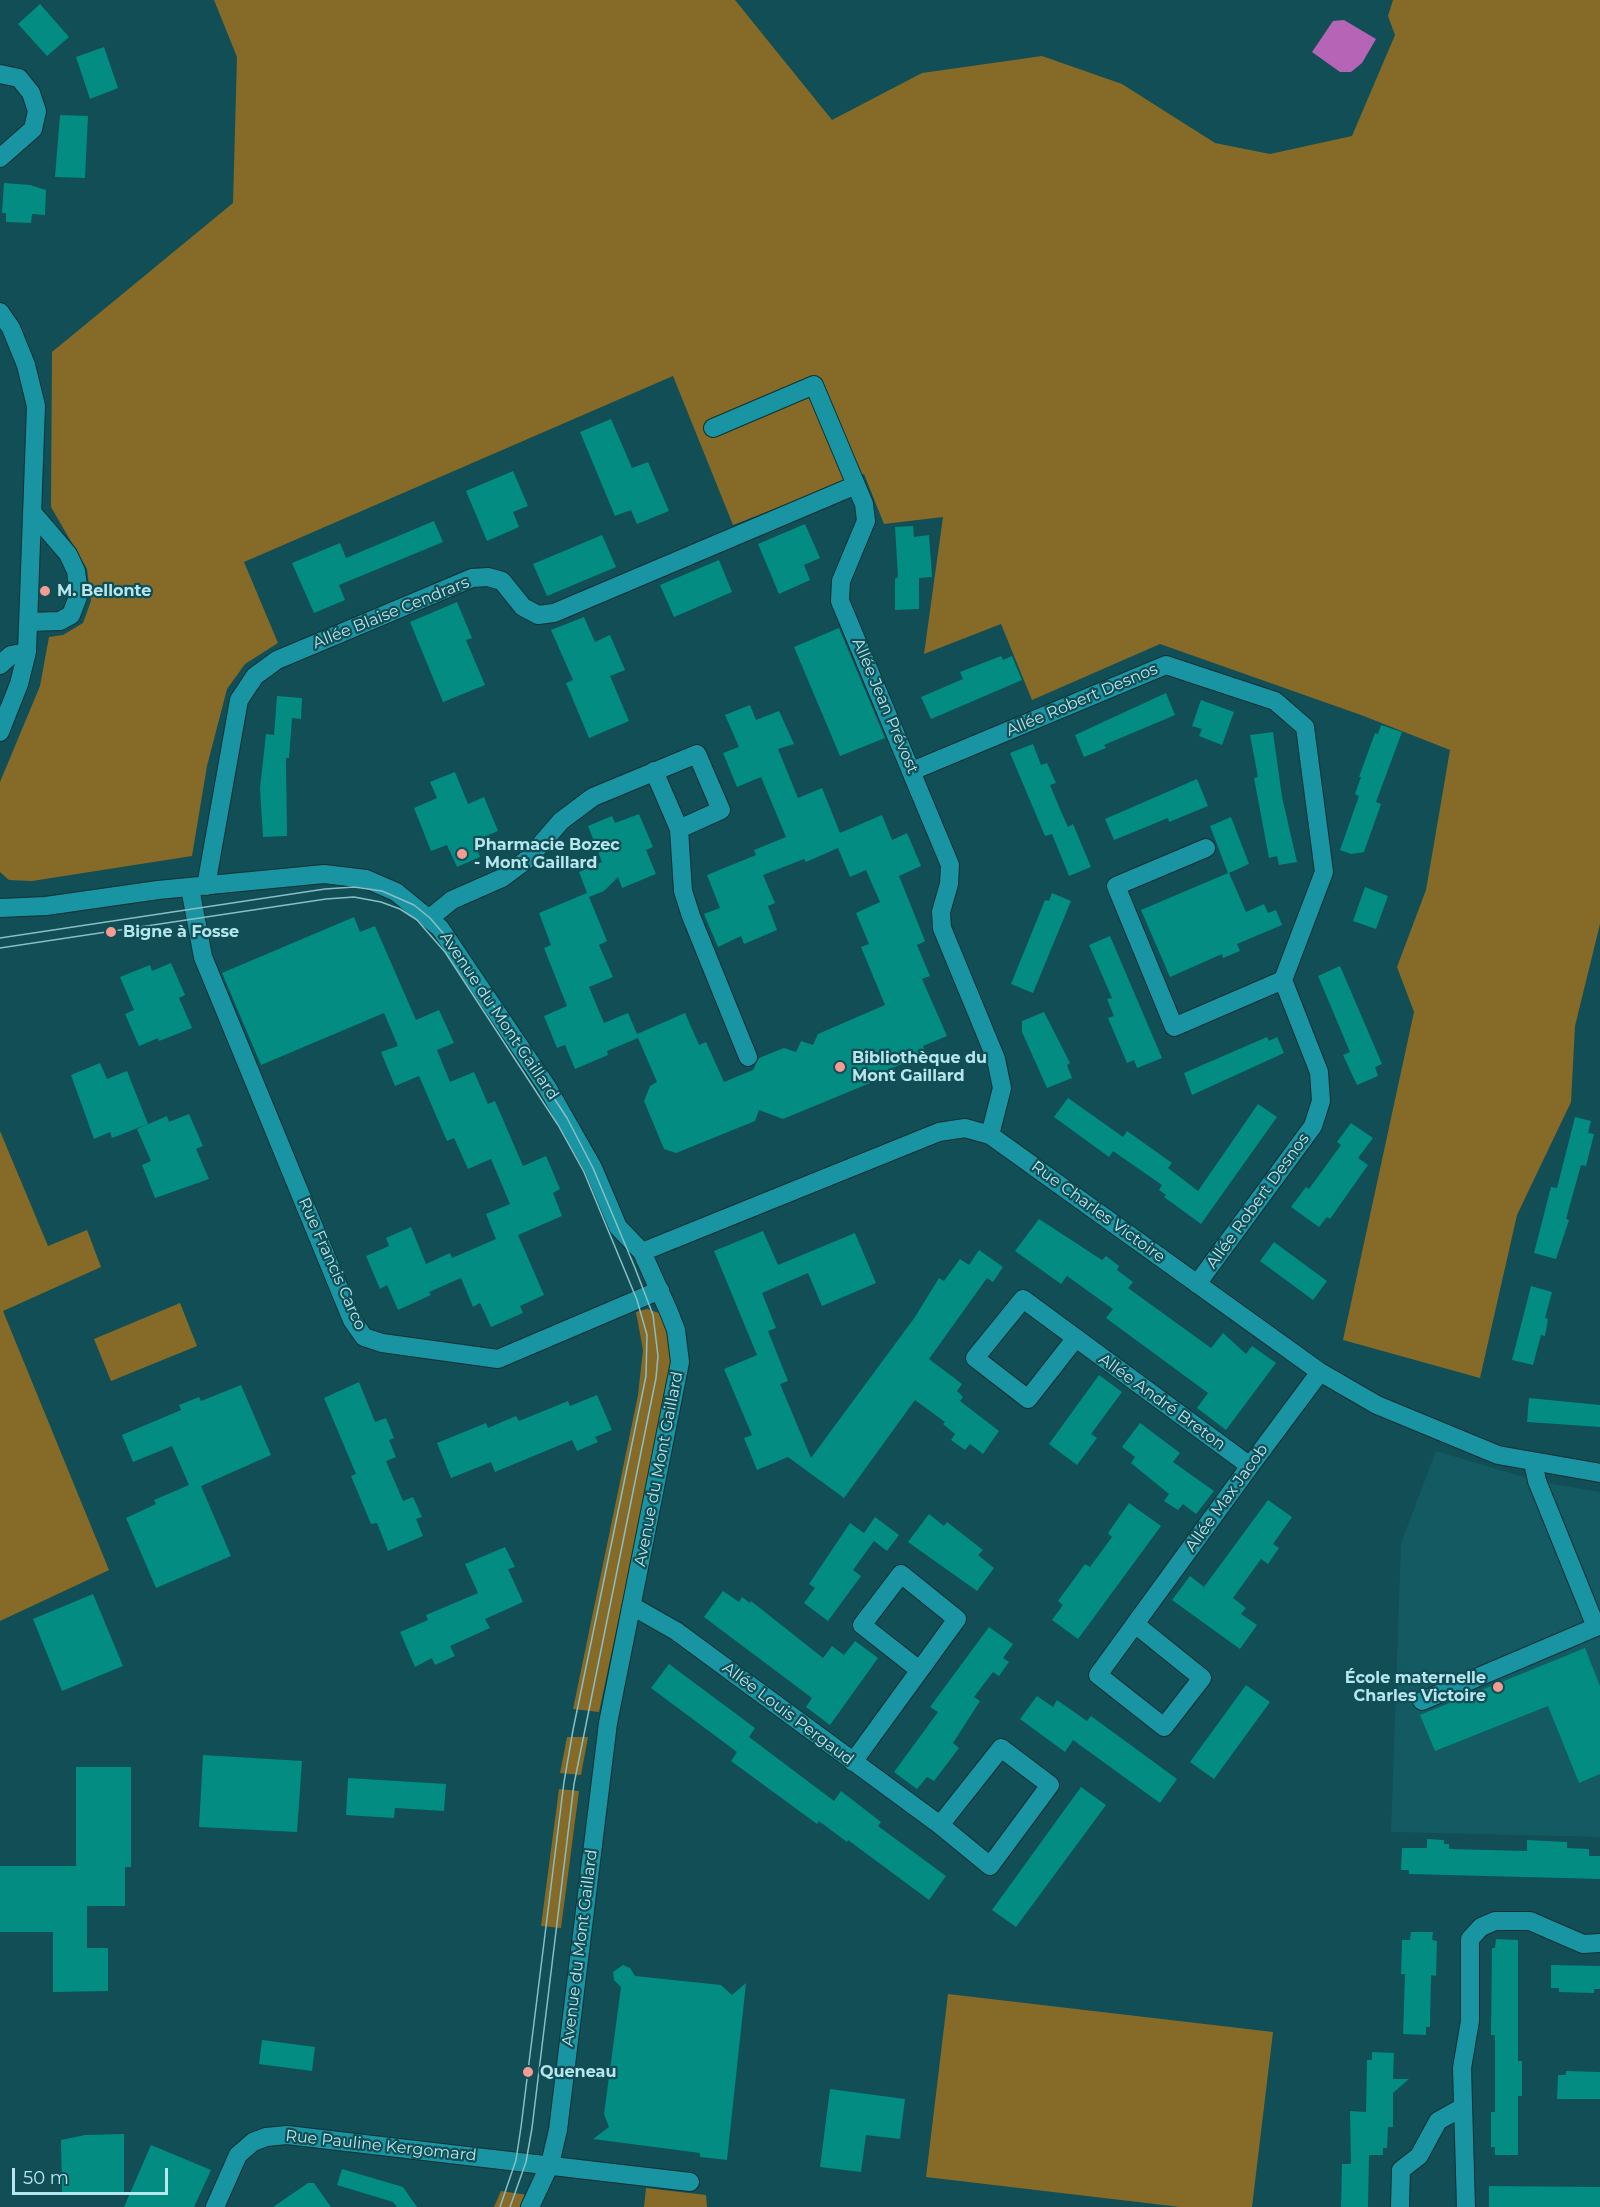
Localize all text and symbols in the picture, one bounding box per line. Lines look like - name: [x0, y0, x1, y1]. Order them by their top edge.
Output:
- street label: Allée Blaise Cendrars: [310, 573, 472, 653]
- place label: M. Bellonte: [57, 581, 151, 601]
- marker: M. Bellonte: [38, 584, 52, 598]
- street label: Allée Jean Prévost: [848, 635, 922, 777]
- street label: Allée Robert Desnos: [1004, 659, 1160, 741]
- place label: Pharmacie Bozec - Mont Gaillard: [474, 835, 620, 873]
- marker: Pharmacie Bozec - Mont Gaillard: [455, 847, 469, 861]
- place label: Bigne à Fosse: [123, 922, 239, 942]
- marker: Bigne à Fosse: [104, 925, 118, 939]
- street label: Avenue du Mont Gaillard: [436, 928, 562, 1104]
- place label: Bibliothèque du Mont Gaillard: [852, 1048, 987, 1086]
- marker: Bibliothèque du Mont Gaillard: [833, 1060, 847, 1074]
- street label: Allée Robert Desnos: [1203, 1130, 1313, 1272]
- street label: Rue Charles Victoire: [1027, 1157, 1169, 1267]
- street label: Rue Francis Carco: [294, 1195, 370, 1333]
- street label: Allée André Breton: [1095, 1350, 1229, 1454]
- street label: Avenue du Mont Gaillard: [631, 1370, 687, 1568]
- street label: Allée Max Jacob: [1182, 1440, 1272, 1556]
- street label: Allée Louis Pergaud: [719, 1658, 857, 1770]
- place label: École maternelle Charles Victoire: [1345, 1668, 1486, 1706]
- marker: École maternelle Charles Victoire: [1491, 1680, 1505, 1694]
- street label: Avenue du Mont Gaillard: [558, 1848, 602, 2048]
- place label: Queneau: [540, 2062, 616, 2082]
- marker: Queneau: [521, 2065, 535, 2079]
- street label: Rue Pauline Kergomard: [284, 2126, 478, 2166]
- scale bar: [15, 2156, 171, 2194]
- text: 50 m: [23, 2167, 69, 2189]

